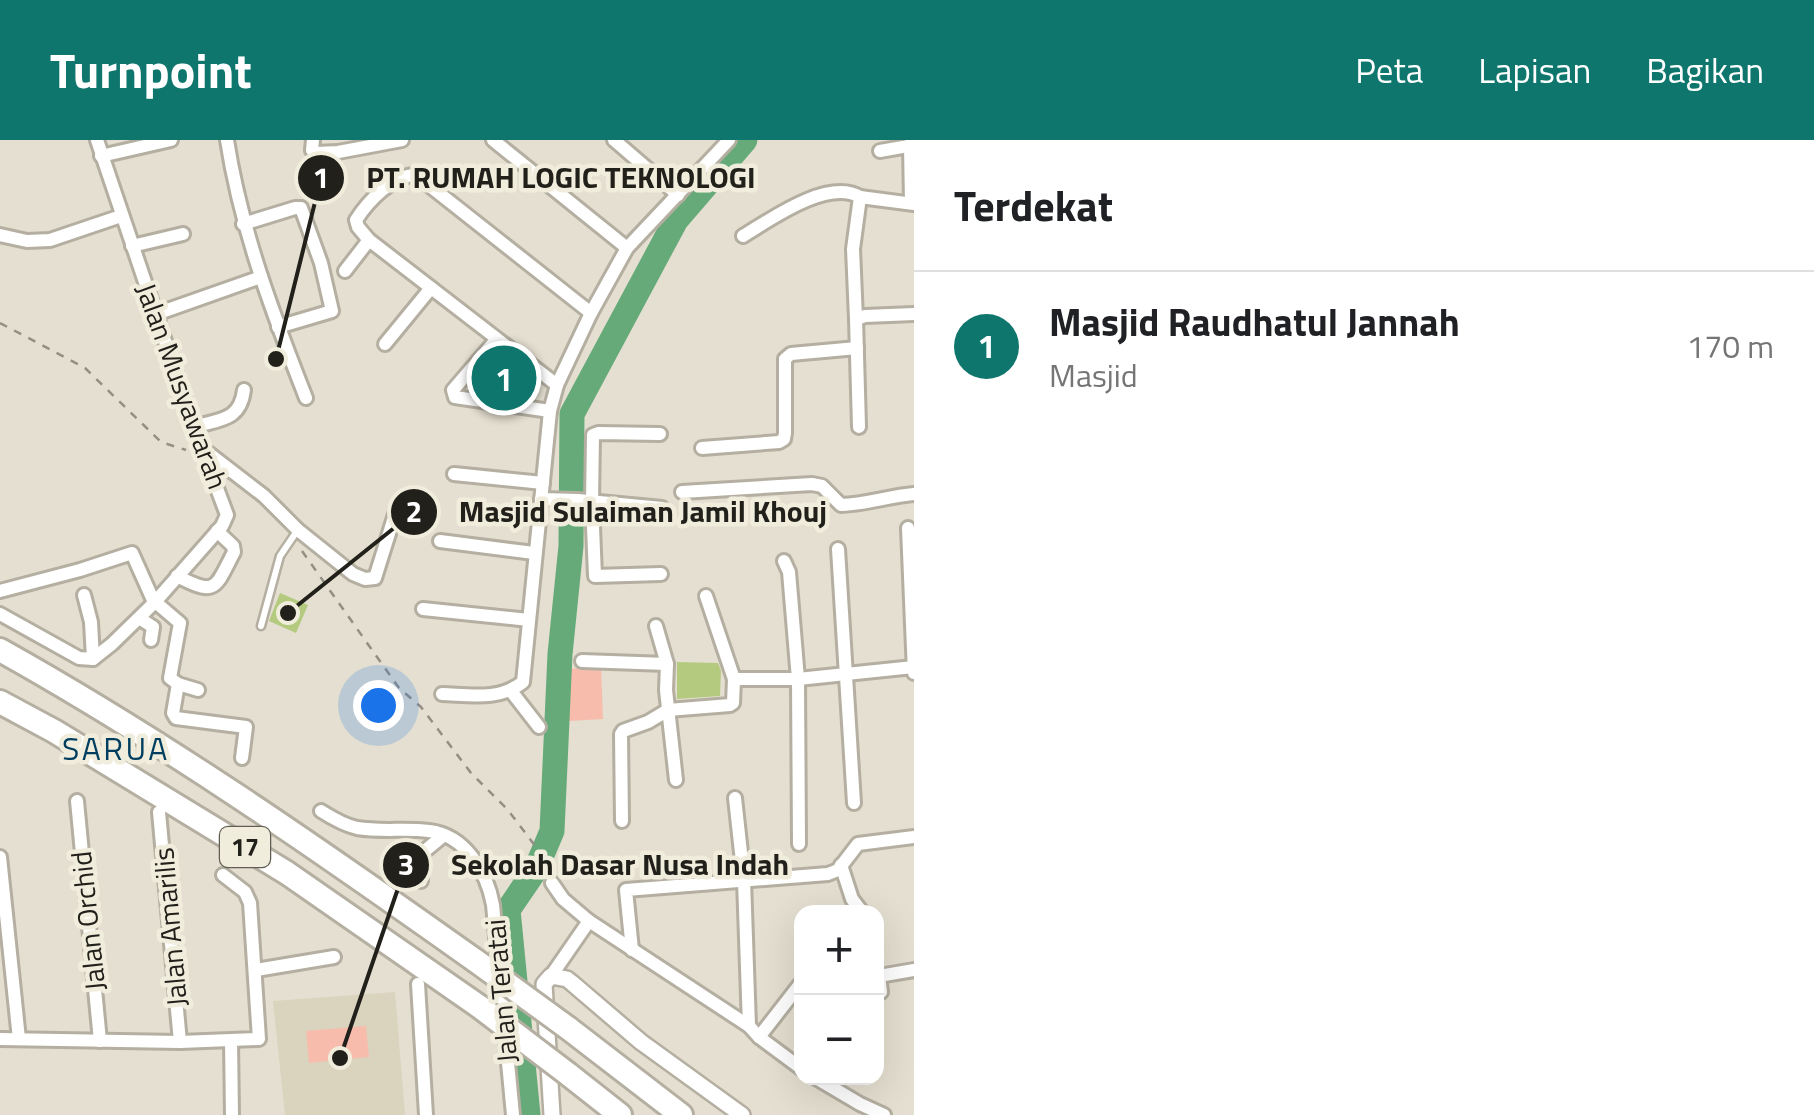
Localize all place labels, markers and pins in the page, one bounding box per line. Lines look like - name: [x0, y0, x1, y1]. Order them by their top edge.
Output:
- callout: PT. RUMAH LOGIC TEKNOLOGI: [296, 148, 776, 208]
- pin: 1: [472, 340, 536, 416]
- callout: Masjid Sulaiman Jamil Khouj: [389, 482, 847, 542]
- callout: Sekolah Dasar Nusa Indah: [381, 835, 809, 895]

